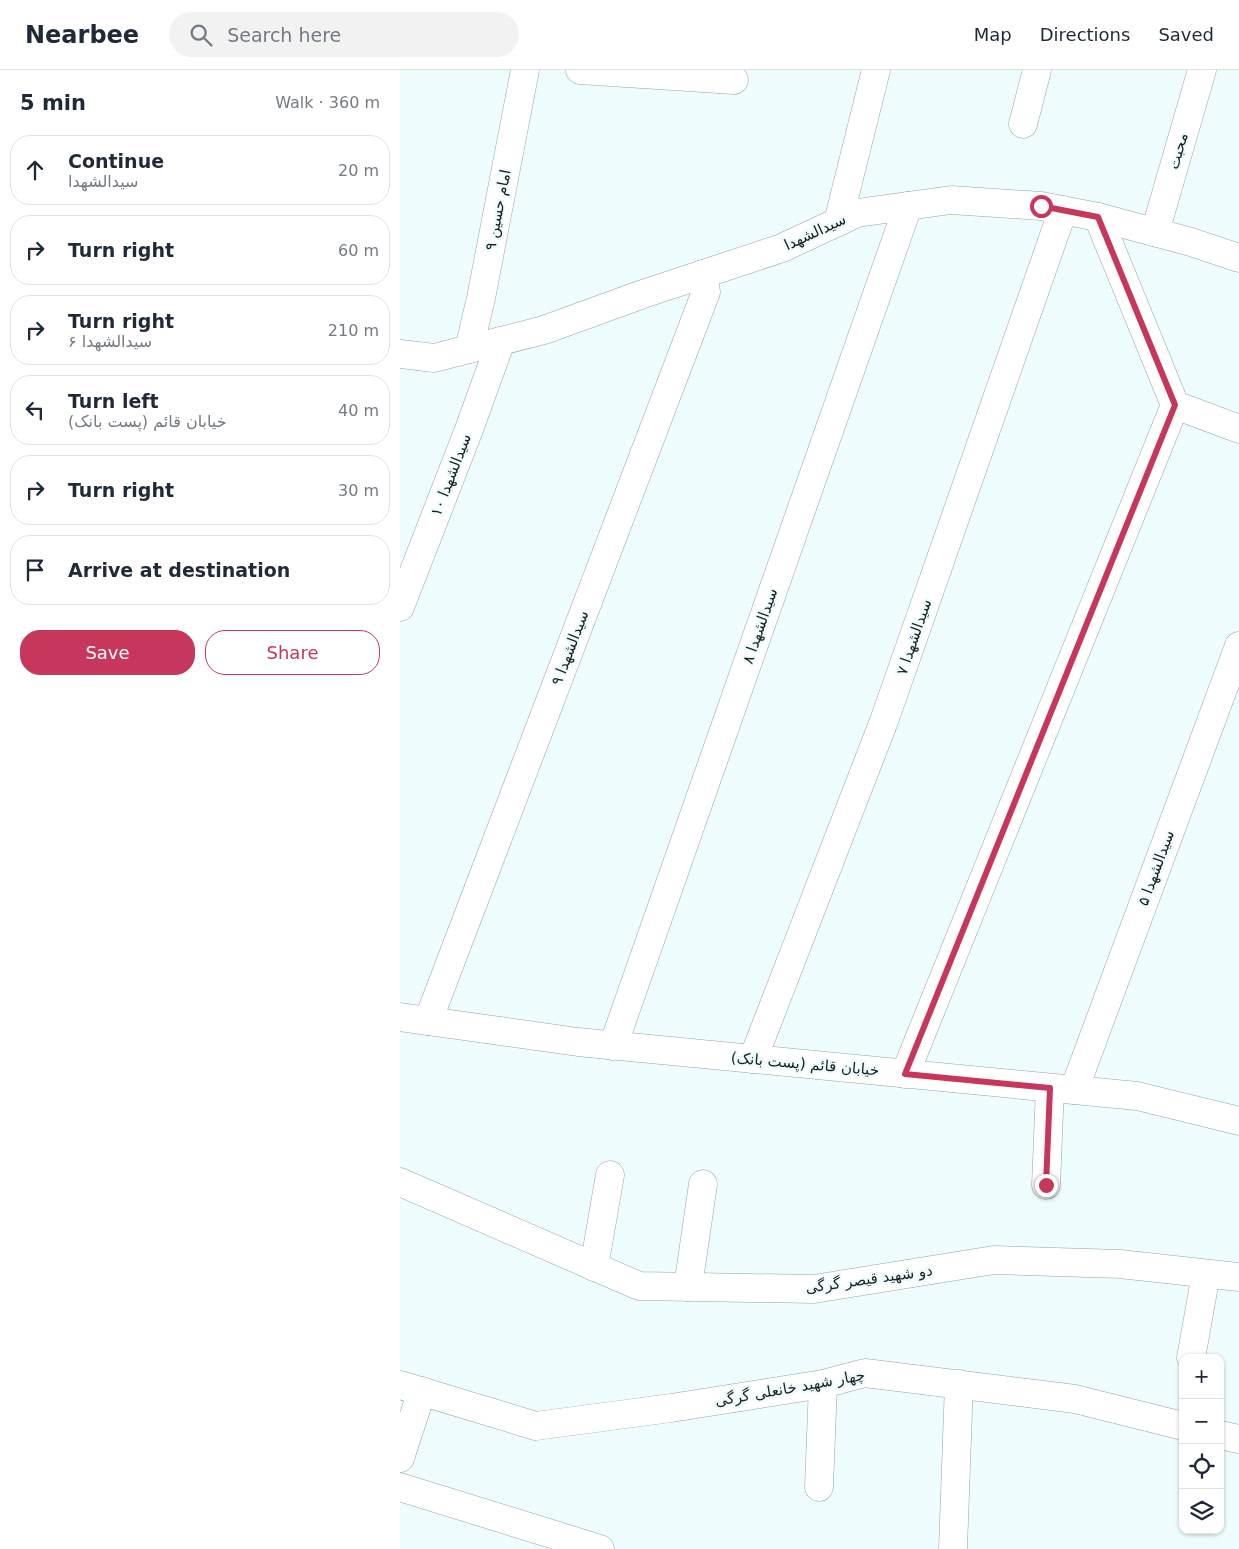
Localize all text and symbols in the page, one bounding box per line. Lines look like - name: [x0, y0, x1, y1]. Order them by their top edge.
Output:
- search box: [169, 12, 519, 57]
- text: Nearbee: [25, 21, 139, 49]
- icon: search: [187, 21, 215, 49]
- text: Search here: [227, 24, 341, 46]
- text: Map: [974, 24, 1012, 45]
- text: Directions: [1040, 24, 1130, 45]
- text: Saved: [1158, 24, 1214, 45]
- text: 5 min: [20, 91, 86, 115]
- text: Walk · 360 m: [275, 93, 380, 112]
- street label: محبت: [1164, 131, 1192, 171]
- text: Continue: [68, 150, 164, 172]
- icon: ahead: [21, 156, 49, 184]
- text: 20 m: [338, 161, 379, 180]
- street label: امام حسين ۹: [481, 168, 515, 252]
- text: سیدالشهدا: [68, 172, 138, 191]
- route start: [1030, 195, 1053, 218]
- street label: سیدالشهدا: [781, 210, 849, 254]
- icon: right: [21, 236, 49, 264]
- text: Turn right: [68, 239, 174, 261]
- text: 60 m: [338, 241, 379, 260]
- text: Turn right: [68, 310, 174, 332]
- icon: right: [21, 316, 49, 344]
- text: 210 m: [328, 321, 379, 340]
- text: سیدالشهدا ۶: [68, 332, 152, 351]
- text: Turn left: [68, 390, 159, 412]
- icon: left: [21, 396, 49, 424]
- text: 40 m: [338, 401, 379, 420]
- text: خیابان قائم (پست بانک): [68, 412, 227, 431]
- street label: سیدالشهدا ۱۰: [427, 431, 475, 519]
- icon: right: [21, 476, 49, 504]
- text: Turn right: [68, 479, 174, 501]
- text: 30 m: [338, 481, 379, 500]
- icon: arrive: [21, 556, 49, 584]
- text: Arrive at destination: [68, 559, 290, 581]
- street label: سیدالشهدا ۸: [739, 586, 781, 666]
- street label: سیدالشهدا ۷: [893, 597, 935, 677]
- street label: سیدالشهدا ۹: [547, 608, 593, 688]
- button: Save: [20, 630, 195, 675]
- button: Share: [205, 630, 380, 675]
- street label: سیدالشهدا ۵: [1134, 828, 1178, 908]
- street label: خیابان قائم (پست بانک): [730, 1049, 880, 1080]
- route end: [1035, 1174, 1058, 1197]
- street label: دو شهید قیصر گرگی: [804, 1261, 934, 1297]
- map controls: [1179, 1354, 1224, 1534]
- button: +: [1179, 1354, 1224, 1399]
- street label: چهار شهید خانعلی گرگی: [714, 1366, 866, 1410]
- button: −: [1179, 1399, 1224, 1444]
- button: locate: [1179, 1444, 1224, 1489]
- button: layers: [1179, 1489, 1224, 1534]

